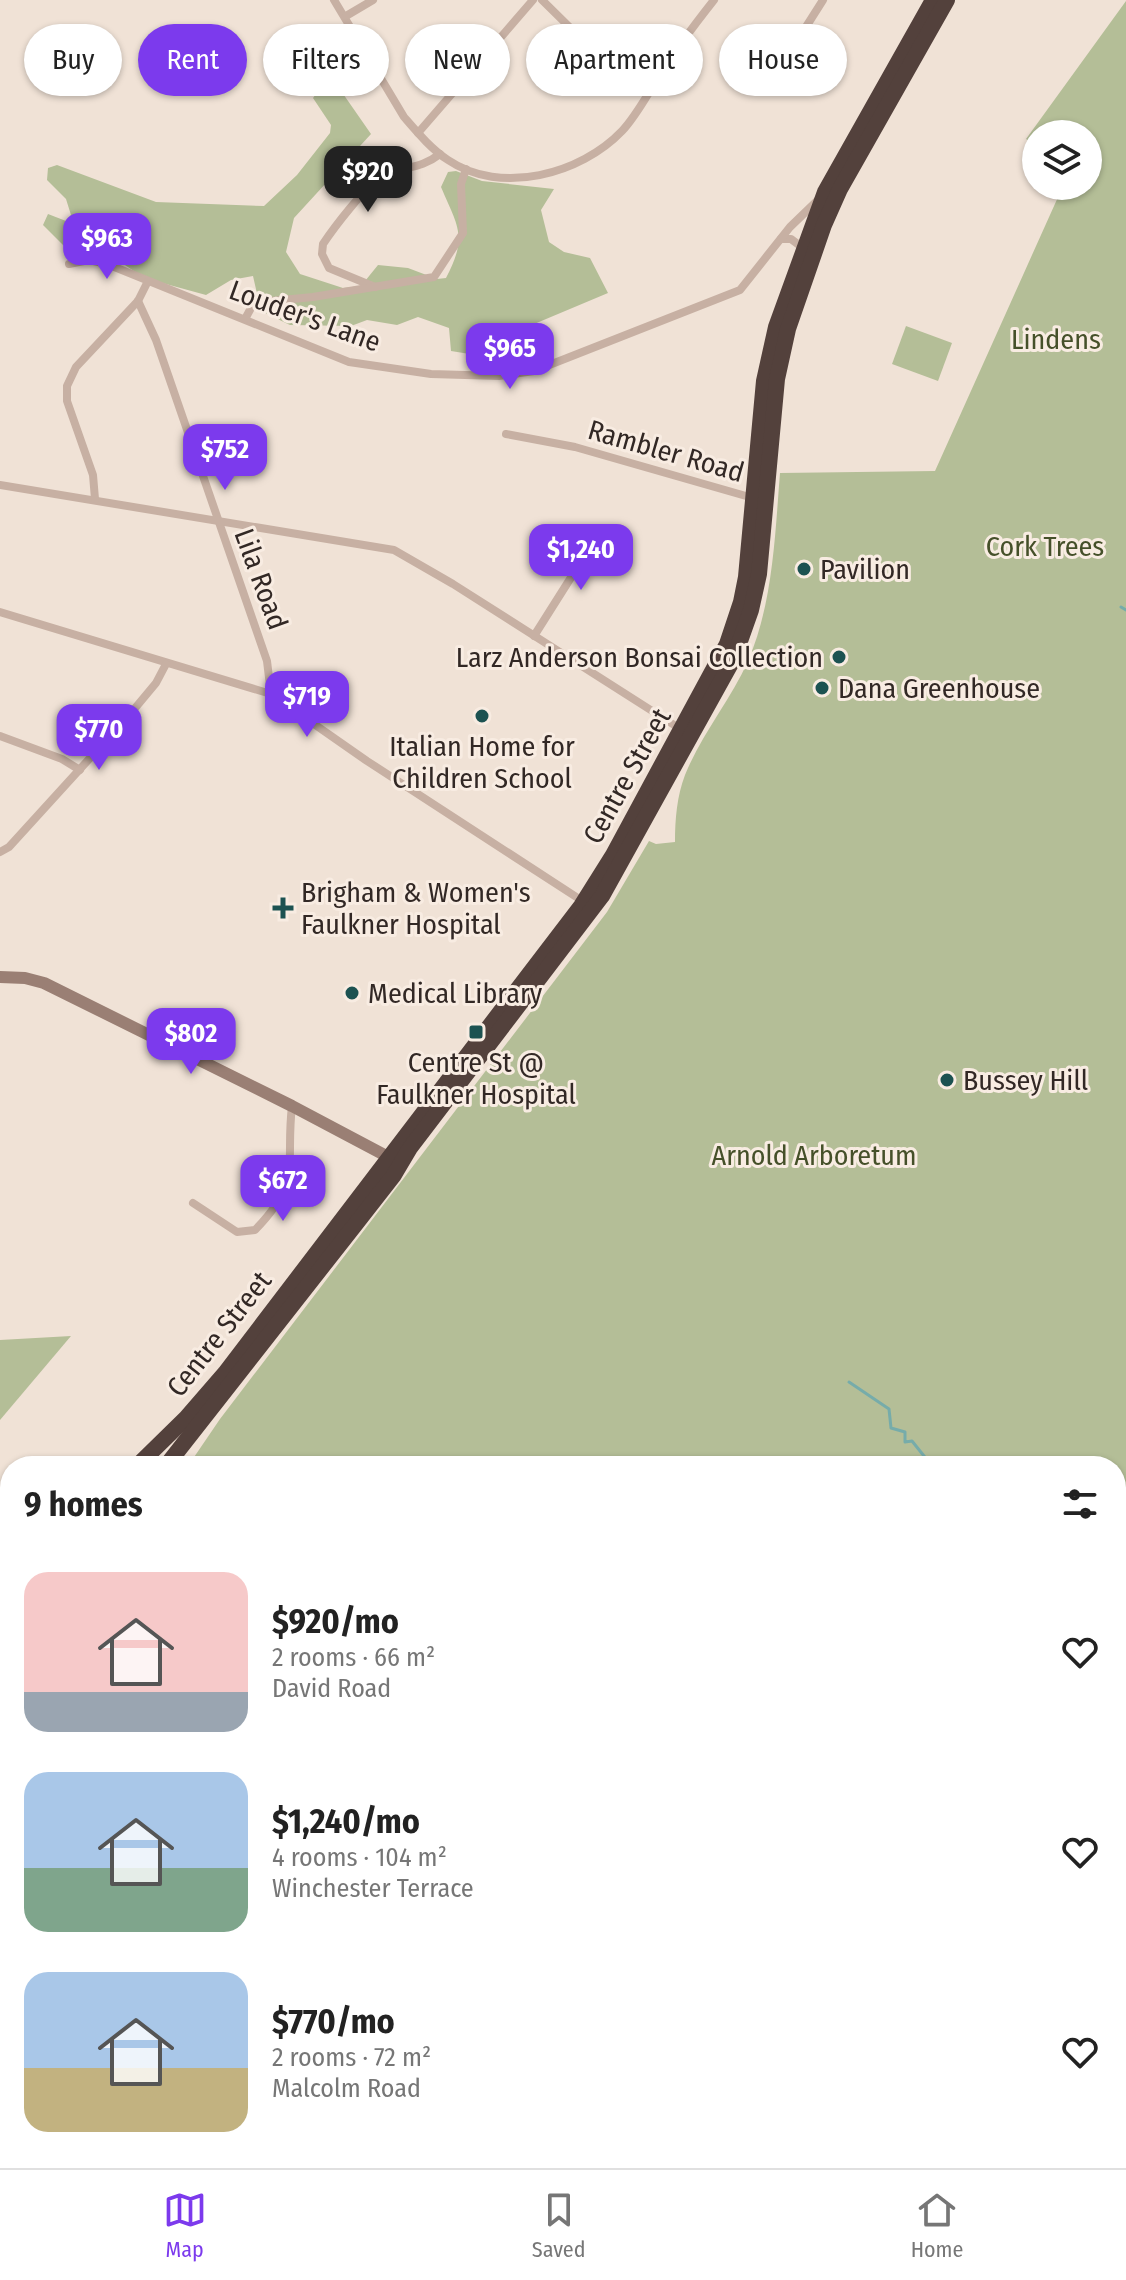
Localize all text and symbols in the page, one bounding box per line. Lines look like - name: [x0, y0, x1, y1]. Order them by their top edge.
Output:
- chip: Buy: [24, 24, 122, 96]
- chip: Rent: [138, 24, 247, 96]
- chip: Filters: [263, 24, 389, 96]
- chip: New: [405, 24, 510, 96]
- chip: Apartment: [526, 24, 703, 96]
- chip: House: [719, 24, 847, 96]
- map controls: [1022, 120, 1102, 200]
- button: layers: [1022, 120, 1102, 200]
- pin: $920: [321, 146, 415, 214]
- text: $920: [342, 156, 394, 187]
- pin: $963: [60, 213, 154, 281]
- text: $963: [81, 223, 133, 254]
- street label: Louder's Lane: [225, 273, 385, 359]
- pin: $965: [463, 323, 557, 391]
- park label: Lindens: [1011, 323, 1101, 356]
- text: $965: [484, 333, 536, 364]
- street label: Rambler Road: [584, 413, 748, 489]
- pin: $752: [178, 424, 272, 492]
- text: $752: [201, 434, 249, 465]
- street label: Lila Road: [228, 524, 294, 634]
- pin: $1,240: [516, 524, 646, 592]
- park label: Cork Trees: [986, 530, 1104, 563]
- text: $1,240: [547, 534, 615, 565]
- place label: Pavilion: [820, 553, 910, 586]
- marker: Pavilion: [795, 560, 813, 578]
- place label: Larz Anderson Bonsai Collection: [456, 641, 823, 674]
- marker: Larz Anderson Bonsai Collection: [830, 648, 848, 666]
- pin: $719: [260, 671, 354, 739]
- place label: Dana Greenhouse: [838, 672, 1040, 705]
- marker: Dana Greenhouse: [813, 679, 831, 697]
- text: $719: [283, 681, 331, 712]
- street label: Centre Street: [576, 702, 678, 849]
- pin: $770: [52, 704, 146, 772]
- marker: Italian Home for Children School: [473, 707, 491, 725]
- text: $770: [75, 714, 123, 745]
- place label: Italian Home for Children School: [389, 730, 575, 795]
- place label: Brigham & Women's Faulkner Hospital: [301, 876, 531, 941]
- marker: Brigham & Women's Faulkner Hospital: [272, 897, 294, 919]
- place label: Medical Library: [368, 977, 543, 1010]
- marker: Medical Library: [343, 984, 361, 1002]
- pin: $802: [144, 1008, 238, 1076]
- text: $802: [165, 1018, 217, 1049]
- marker: Centre St @ Faulkner Hospital: [467, 1023, 485, 1041]
- place label: Centre St @ Faulkner Hospital: [376, 1046, 576, 1111]
- place label: Bussey Hill: [963, 1064, 1088, 1097]
- marker: Bussey Hill: [938, 1071, 956, 1089]
- park label: Arnold Arboretum: [711, 1139, 917, 1172]
- pin: $672: [236, 1155, 330, 1223]
- text: $672: [258, 1165, 308, 1196]
- street label: Centre Street: [160, 1264, 279, 1403]
- icon: filters: [1058, 1482, 1102, 1526]
- text: 9 homes: [24, 1484, 143, 1525]
- text: $920/mo: [272, 1601, 399, 1642]
- icon: home: [88, 1604, 184, 1700]
- icon: heart: [1058, 1630, 1102, 1674]
- text: 2 rooms · 66 m²: [272, 1642, 435, 1673]
- text: David Road: [272, 1673, 391, 1704]
- text: $1,240/mo: [272, 1801, 420, 1842]
- icon: home: [88, 1804, 184, 1900]
- icon: heart: [1058, 1830, 1102, 1874]
- text: 4 rooms · 104 m²: [272, 1842, 447, 1873]
- text: Winchester Terrace: [272, 1873, 474, 1904]
- text: $770/mo: [272, 2001, 395, 2042]
- icon: home: [88, 2004, 184, 2100]
- icon: heart: [1058, 2030, 1102, 2074]
- text: 2 rooms · 72 m²: [272, 2042, 431, 2073]
- text: Malcolm Road: [272, 2073, 421, 2104]
- tab: Map: [163, 2188, 207, 2263]
- tab: Saved: [532, 2188, 586, 2263]
- tab: Home: [911, 2188, 963, 2263]

